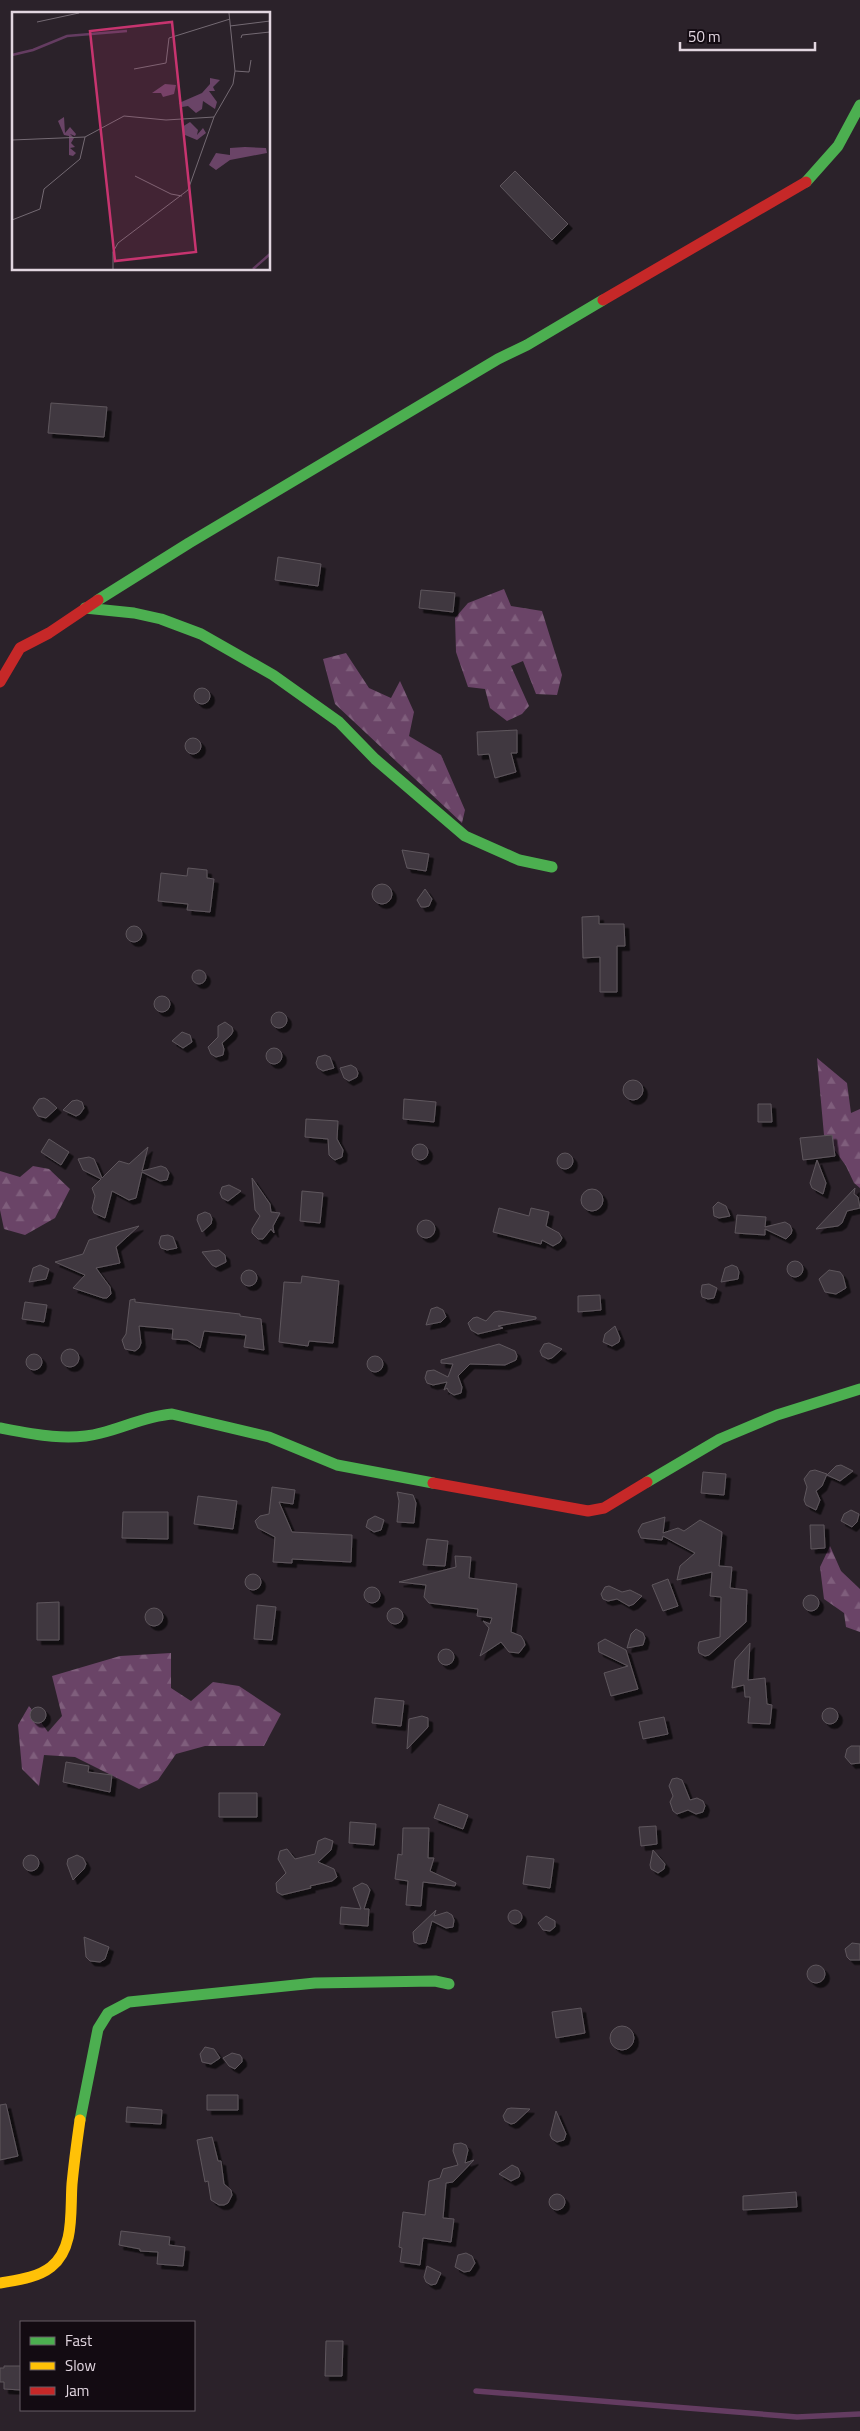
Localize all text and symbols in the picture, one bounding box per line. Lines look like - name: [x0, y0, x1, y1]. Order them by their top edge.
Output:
- inset map: [12, 12, 270, 270]
- scale bar: [680, 20, 815, 52]
- text: 50 m: [688, 25, 721, 48]
- legend: [20, 2321, 195, 2411]
- text: Fast: [65, 2329, 93, 2352]
- text: Slow: [65, 2354, 96, 2377]
- text: Jam: [65, 2379, 89, 2402]

